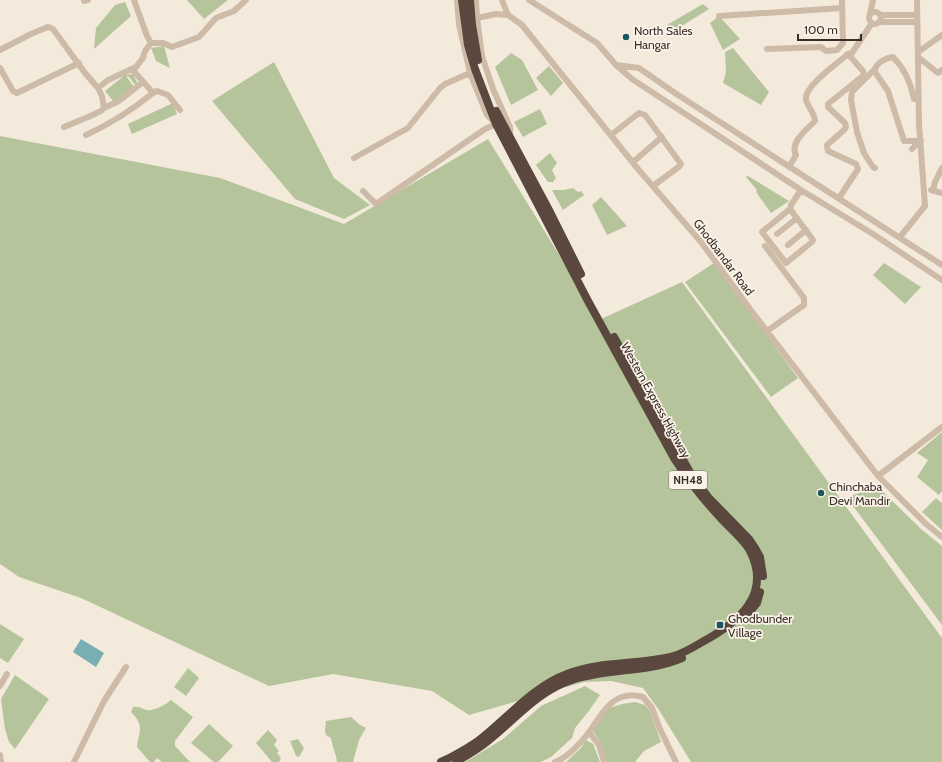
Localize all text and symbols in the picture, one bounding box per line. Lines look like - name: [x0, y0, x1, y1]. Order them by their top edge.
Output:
- scale bar: [798, 16, 861, 42]
- text: 100 m: [804, 22, 838, 37]
- place label: North Sales Hangar: [634, 23, 693, 52]
- marker: North Sales Hangar: [621, 32, 631, 42]
- street label: Ghodbandar Road: [690, 216, 758, 298]
- street label: Western Express Highway: [618, 339, 694, 461]
- road number: NH48: [669, 471, 707, 489]
- place label: Chinchaba Devi Mandir: [829, 479, 890, 508]
- marker: Chinchaba Devi Mandir: [816, 488, 826, 498]
- place label: Ghodbunder Village: [728, 611, 792, 640]
- marker: Ghodbunder Village: [715, 620, 725, 630]

